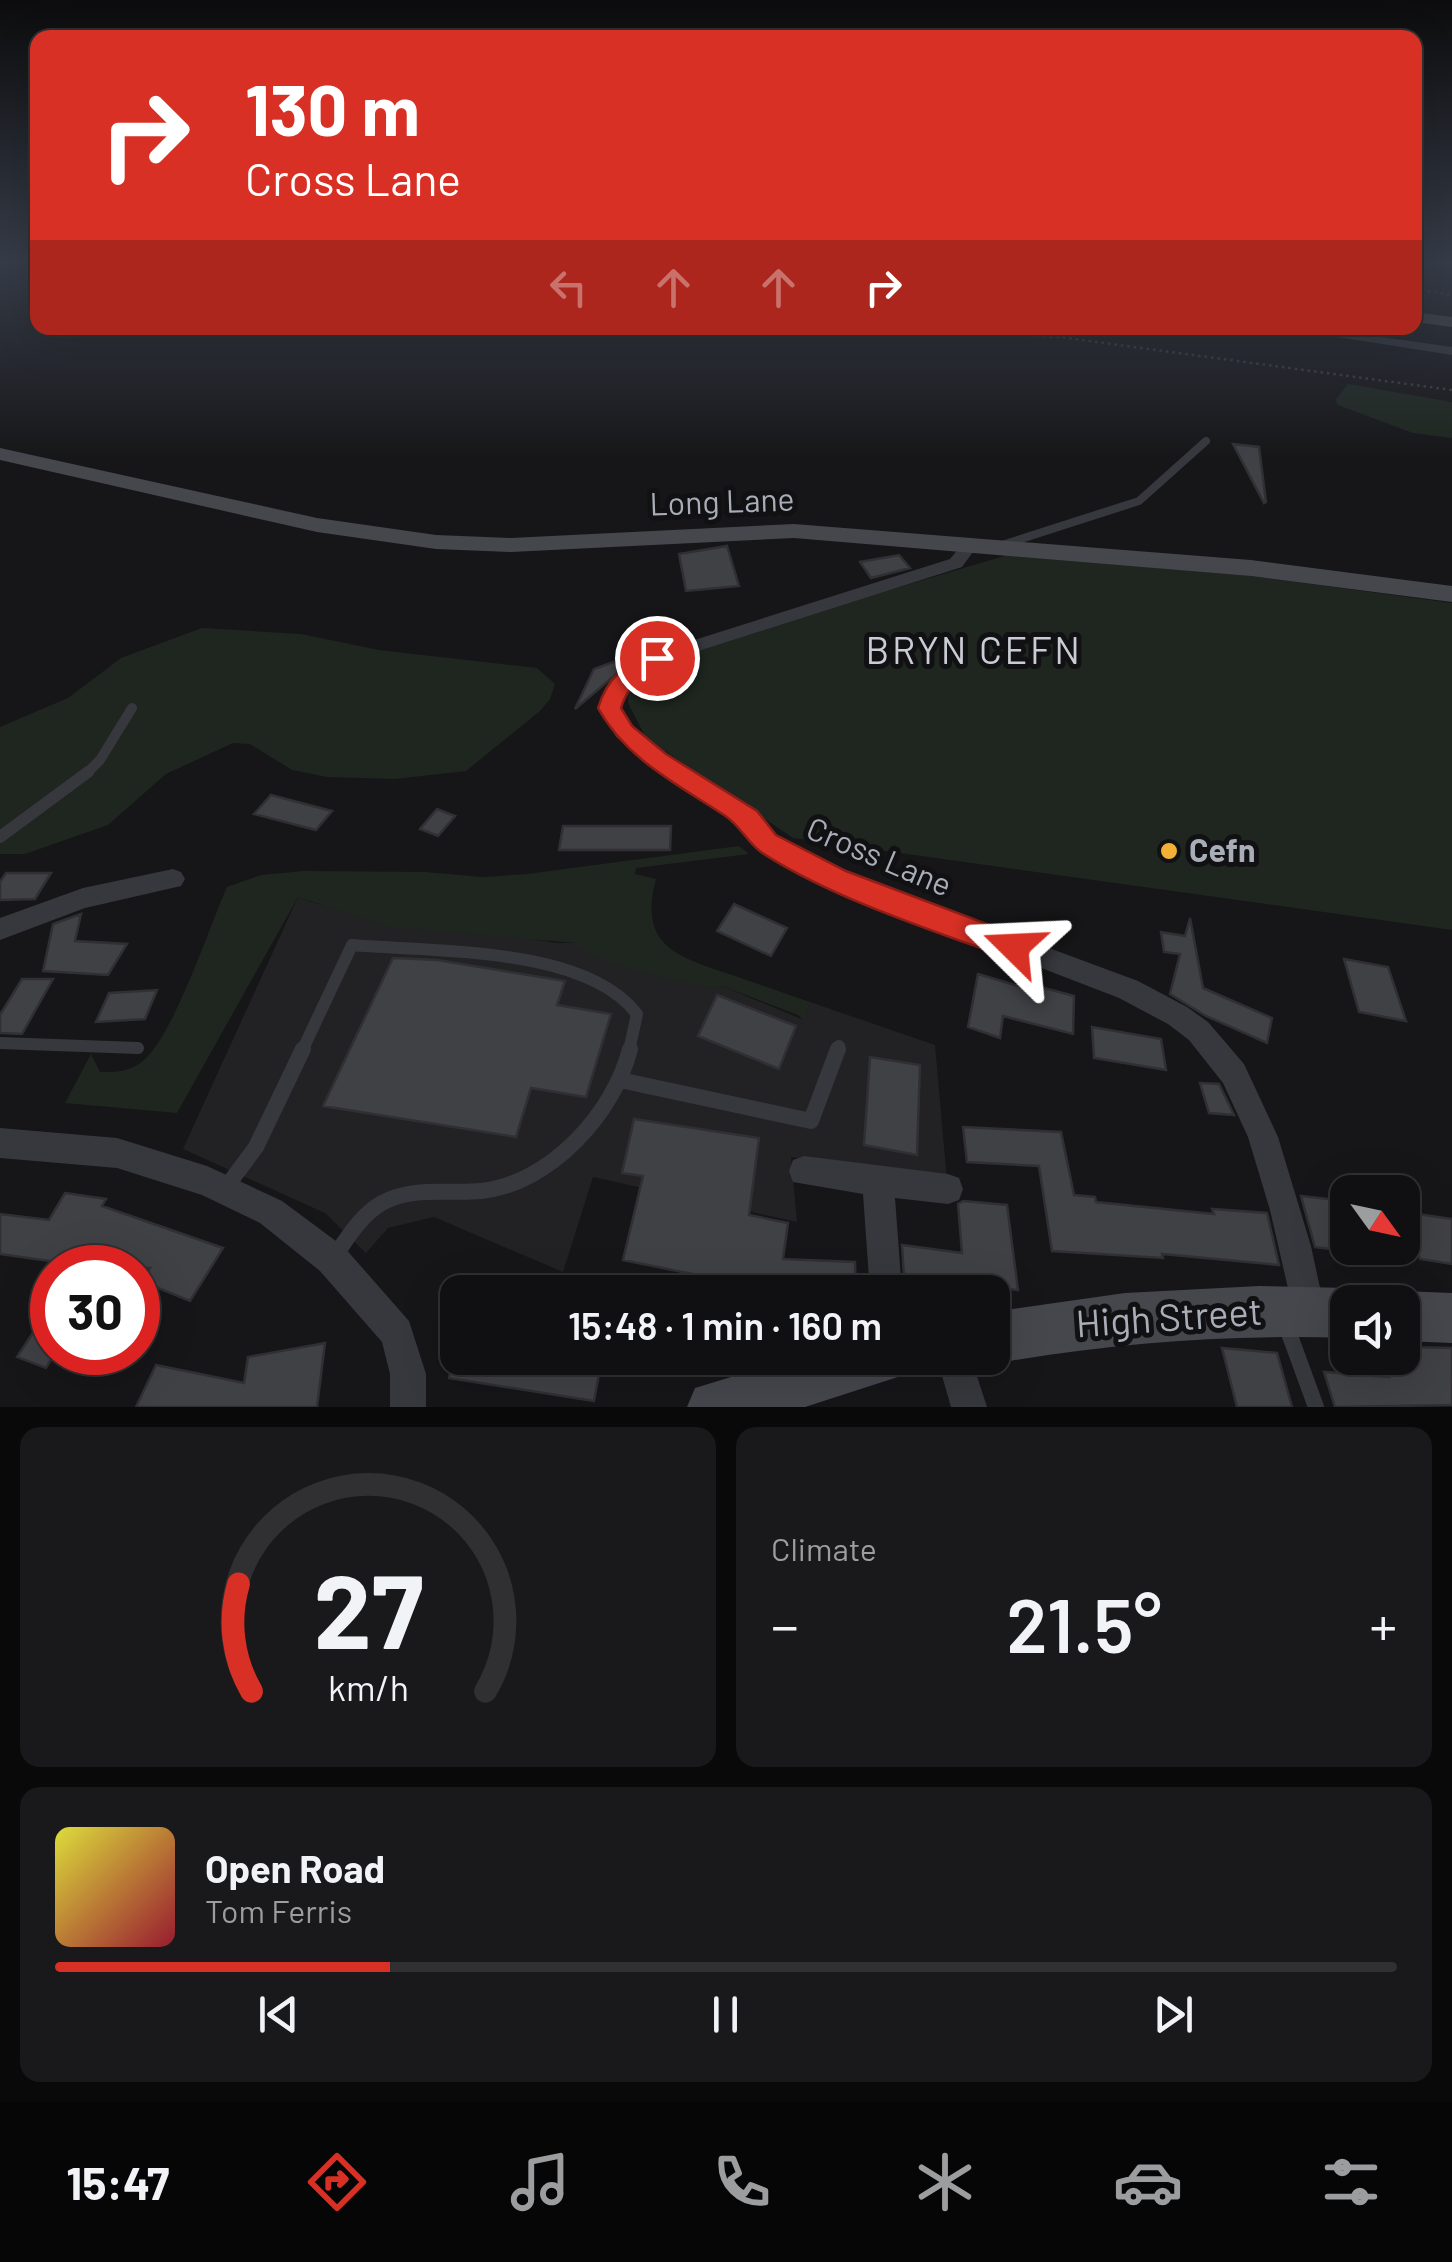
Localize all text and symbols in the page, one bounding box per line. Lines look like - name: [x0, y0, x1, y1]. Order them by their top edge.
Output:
- text: 130 m: [245, 66, 420, 150]
- icon: right: [80, 70, 210, 200]
- text: Cross Lane: [245, 151, 461, 205]
- icon: left: [541, 260, 596, 315]
- icon: ahead: [646, 260, 701, 315]
- icon: ahead: [751, 260, 806, 315]
- icon: right: [856, 260, 911, 315]
- street label: Long Lane: [649, 478, 795, 522]
- pin: [615, 616, 700, 701]
- district label: BRYN CEFN: [866, 626, 1082, 672]
- icon: arrive: [630, 631, 685, 686]
- street label: Cross Lane: [802, 808, 958, 903]
- place label: Cefn: [1189, 830, 1255, 868]
- marker: Cefn: [1158, 840, 1180, 862]
- position arrow: [962, 895, 1066, 999]
- north arrow: [1330, 1175, 1420, 1265]
- map controls: [1330, 1175, 1420, 1375]
- speed limit sign: 30: [30, 1245, 160, 1375]
- button: sound: [1330, 1285, 1420, 1375]
- street label: High Street: [1074, 1287, 1264, 1345]
- text: 15:48 · 1 min · 160 m: [568, 1302, 882, 1348]
- text: Climate: [771, 1529, 877, 1567]
- text: 27: [313, 1545, 423, 1670]
- text: 21.5°: [1006, 1578, 1162, 1668]
- text: −: [771, 1591, 799, 1657]
- text: +: [1369, 1591, 1397, 1657]
- text: km/h: [328, 1665, 408, 1708]
- text: Open Road: [205, 1845, 385, 1891]
- text: Tom Ferris: [205, 1891, 352, 1929]
- icon: previous: [251, 1987, 306, 2042]
- icon: pause: [698, 1987, 753, 2042]
- icon: next: [1146, 1987, 1201, 2042]
- icon: directions: [302, 2147, 372, 2217]
- icon: music: [505, 2147, 575, 2217]
- icon: phone: [707, 2147, 777, 2217]
- icon: climate: [910, 2147, 980, 2217]
- icon: car: [1113, 2147, 1183, 2217]
- icon: filters: [1316, 2147, 1386, 2217]
- text: 15:47: [66, 2155, 169, 2209]

